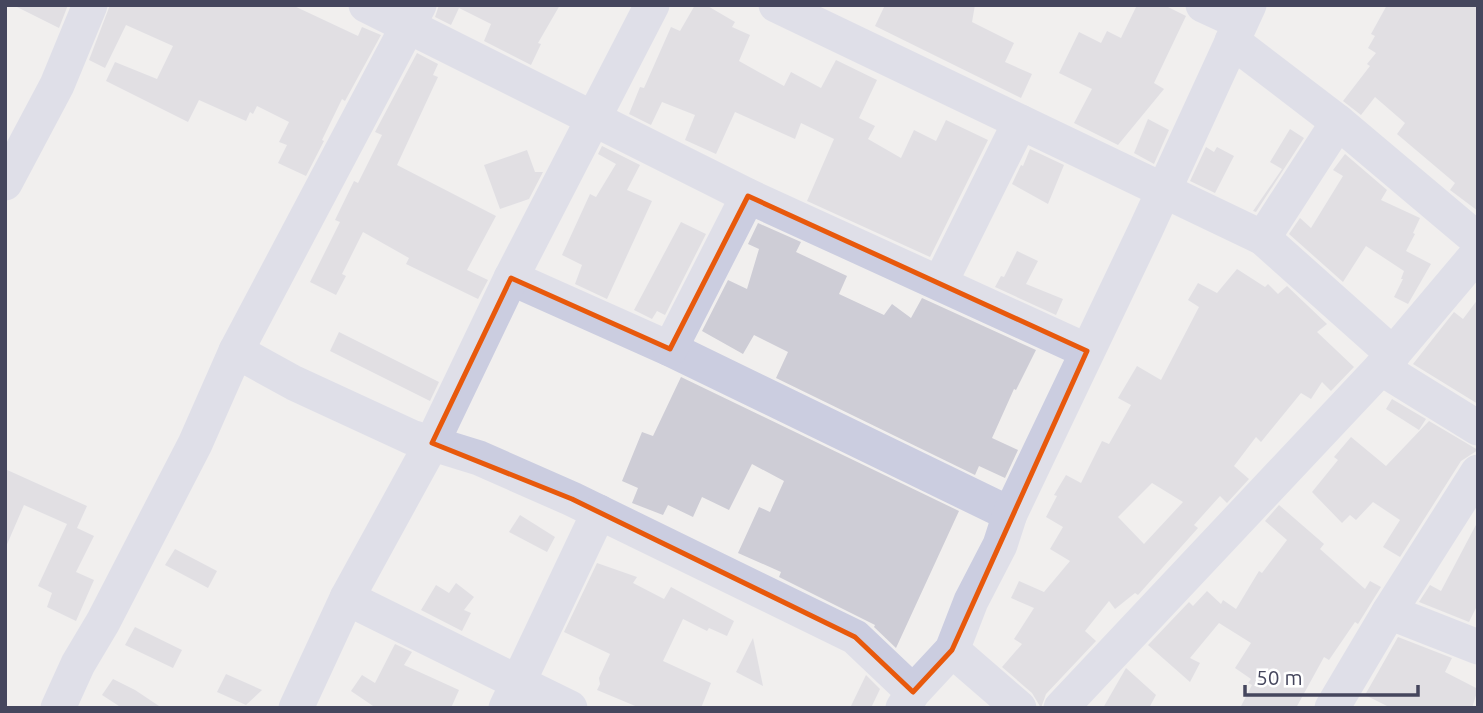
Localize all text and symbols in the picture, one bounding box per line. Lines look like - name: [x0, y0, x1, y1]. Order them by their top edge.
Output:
- scale bar: [1245, 654, 1418, 698]
- text: 50 m: [1256, 665, 1303, 689]

